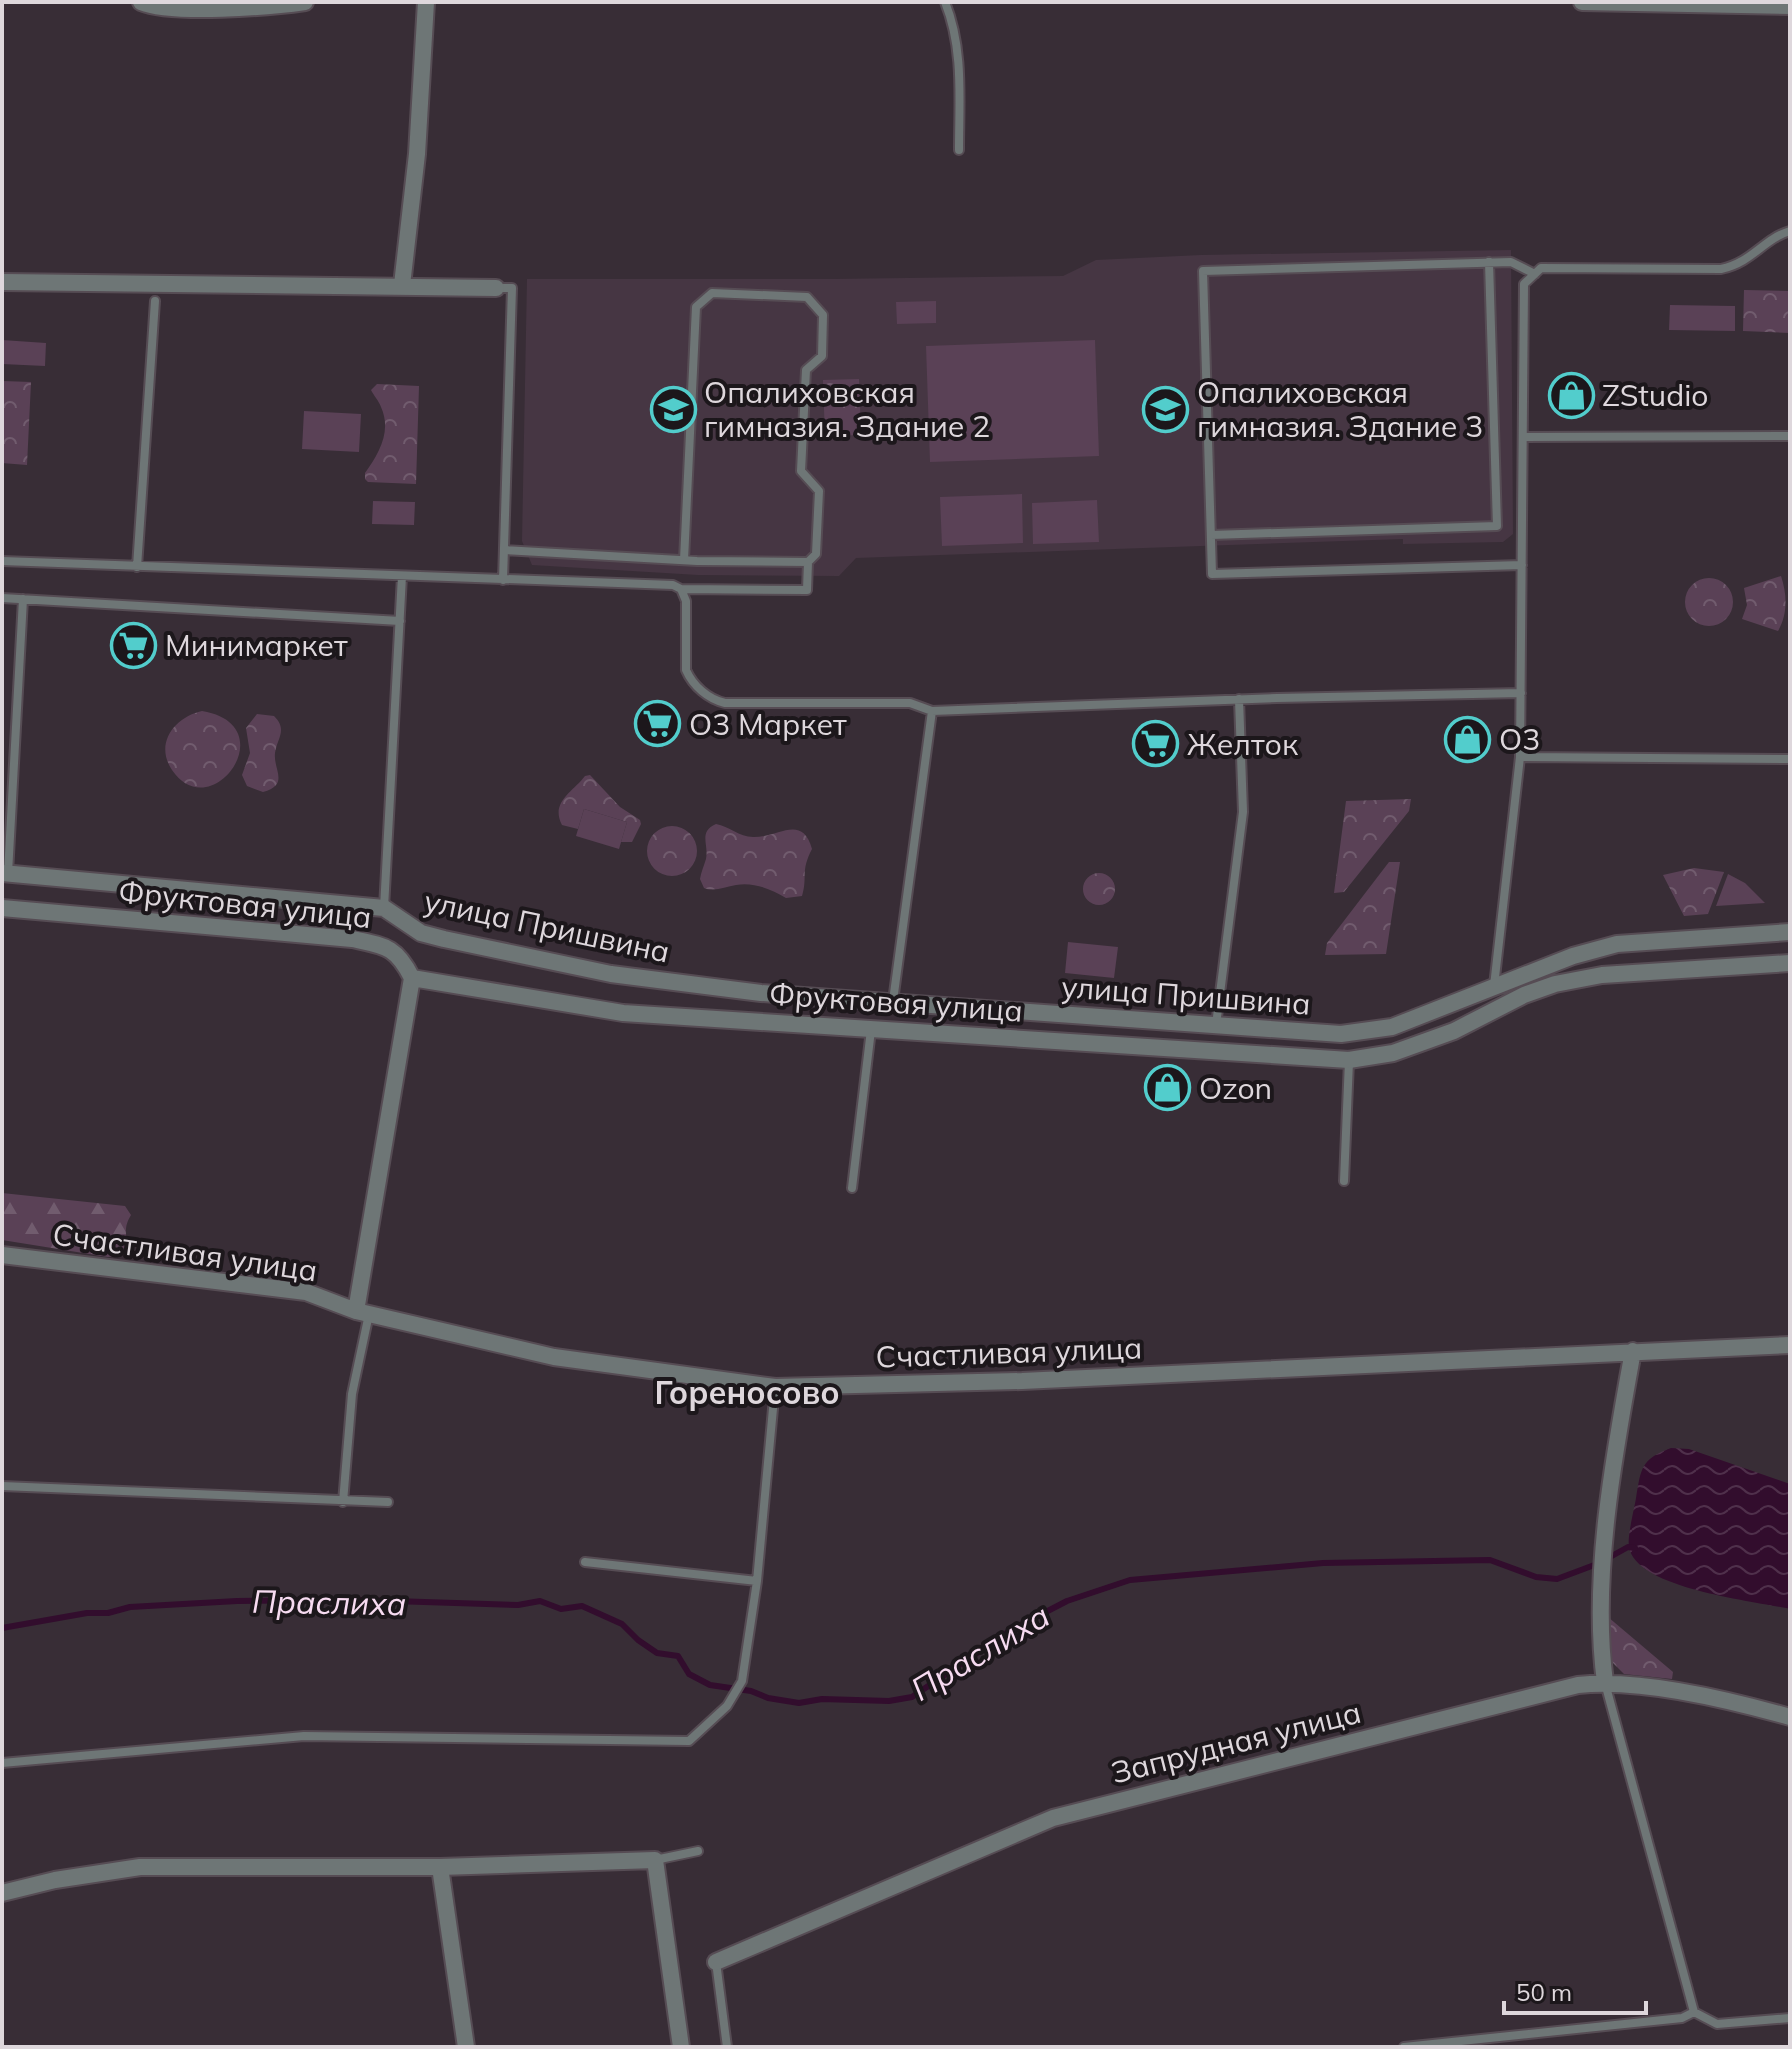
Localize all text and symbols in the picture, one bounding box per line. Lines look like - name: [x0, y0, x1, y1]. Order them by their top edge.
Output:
- shop icon: ZStudio: [1547, 371, 1595, 419]
- place label: Опалиховская гимназия. Здание 2: [704, 373, 990, 445]
- place label: Опалиховская гимназия. Здание 3: [1197, 373, 1483, 445]
- place label: ZStudio: [1602, 376, 1708, 414]
- school or university icon: Опалиховская гимназия. Здание 2: [649, 385, 697, 433]
- school or university icon: Опалиховская гимназия. Здание 3: [1142, 385, 1190, 433]
- supermarket icon: Минимаркет: [110, 621, 158, 669]
- place label: Минимаркет: [165, 626, 348, 664]
- supermarket icon: О3 Маркет: [634, 700, 682, 748]
- place label: О3 Маркет: [689, 705, 847, 743]
- shop icon: О3: [1444, 715, 1492, 763]
- supermarket icon: Желток: [1132, 720, 1180, 768]
- place label: О3: [1499, 720, 1540, 758]
- place label: Желток: [1187, 725, 1299, 763]
- street label: Фруктовая улица: [117, 872, 373, 936]
- street label: улица Пришвина: [421, 881, 673, 971]
- street label: улица Пришвина: [1060, 967, 1312, 1023]
- street label: Фруктовая улица: [768, 974, 1024, 1030]
- shop icon: Ozon: [1144, 1064, 1192, 1112]
- place label: Ozon: [1199, 1069, 1272, 1107]
- street label: Счастливая улица: [50, 1215, 320, 1289]
- street label: Счастливая улица: [875, 1328, 1143, 1376]
- district label: Гореносово: [654, 1372, 840, 1412]
- water label: Праслиха: [252, 1581, 406, 1623]
- water label: Праслиха: [904, 1595, 1056, 1709]
- street label: Запрудная улица: [1107, 1693, 1365, 1791]
- scale bar: [1504, 1965, 1646, 2015]
- text: 50 m: [1516, 1977, 1572, 2007]

